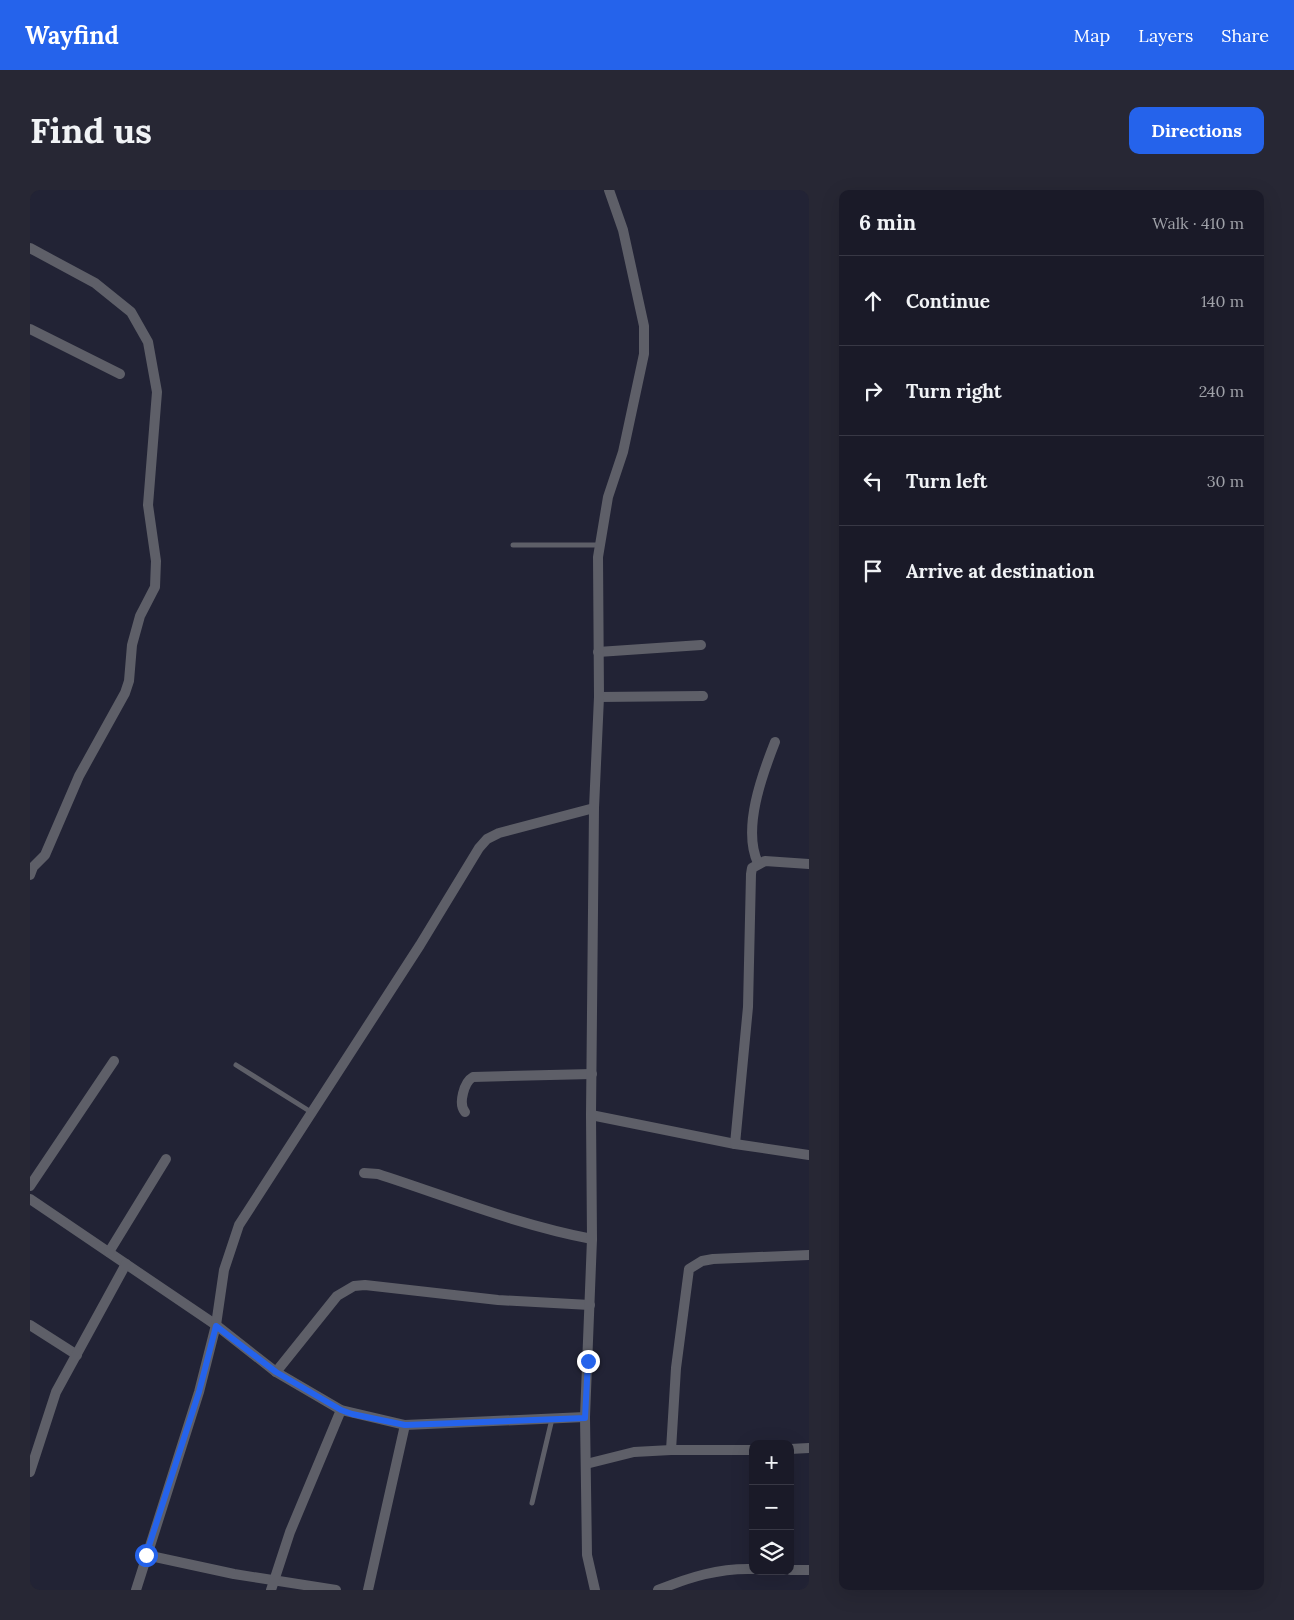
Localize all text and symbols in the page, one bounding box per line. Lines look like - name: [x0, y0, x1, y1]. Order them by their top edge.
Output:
- text: Wayfind: [25, 20, 119, 51]
- text: Map: [1074, 24, 1110, 47]
- text: Layers: [1138, 24, 1193, 47]
- text: Share: [1221, 24, 1269, 47]
- button: Directions: [1129, 107, 1264, 154]
- text: Find us: [30, 108, 152, 153]
- text: 6 min: [859, 209, 916, 236]
- text: Walk · 410 m: [1152, 213, 1244, 233]
- icon: ahead: [859, 287, 887, 315]
- text: Continue: [906, 289, 990, 313]
- text: 140 m: [1201, 291, 1244, 311]
- icon: right: [859, 377, 887, 405]
- text: Turn right: [906, 379, 1002, 403]
- text: 240 m: [1199, 381, 1244, 401]
- icon: left: [859, 467, 887, 495]
- text: Turn left: [906, 469, 987, 493]
- text: 30 m: [1207, 471, 1244, 491]
- icon: arrive: [859, 557, 887, 585]
- text: Arrive at destination: [906, 559, 1095, 583]
- route end: [577, 1350, 600, 1373]
- map controls: [749, 1440, 794, 1575]
- button: +: [749, 1440, 794, 1485]
- button: −: [749, 1485, 794, 1530]
- button: layers: [749, 1530, 794, 1575]
- route start: [135, 1544, 158, 1567]

